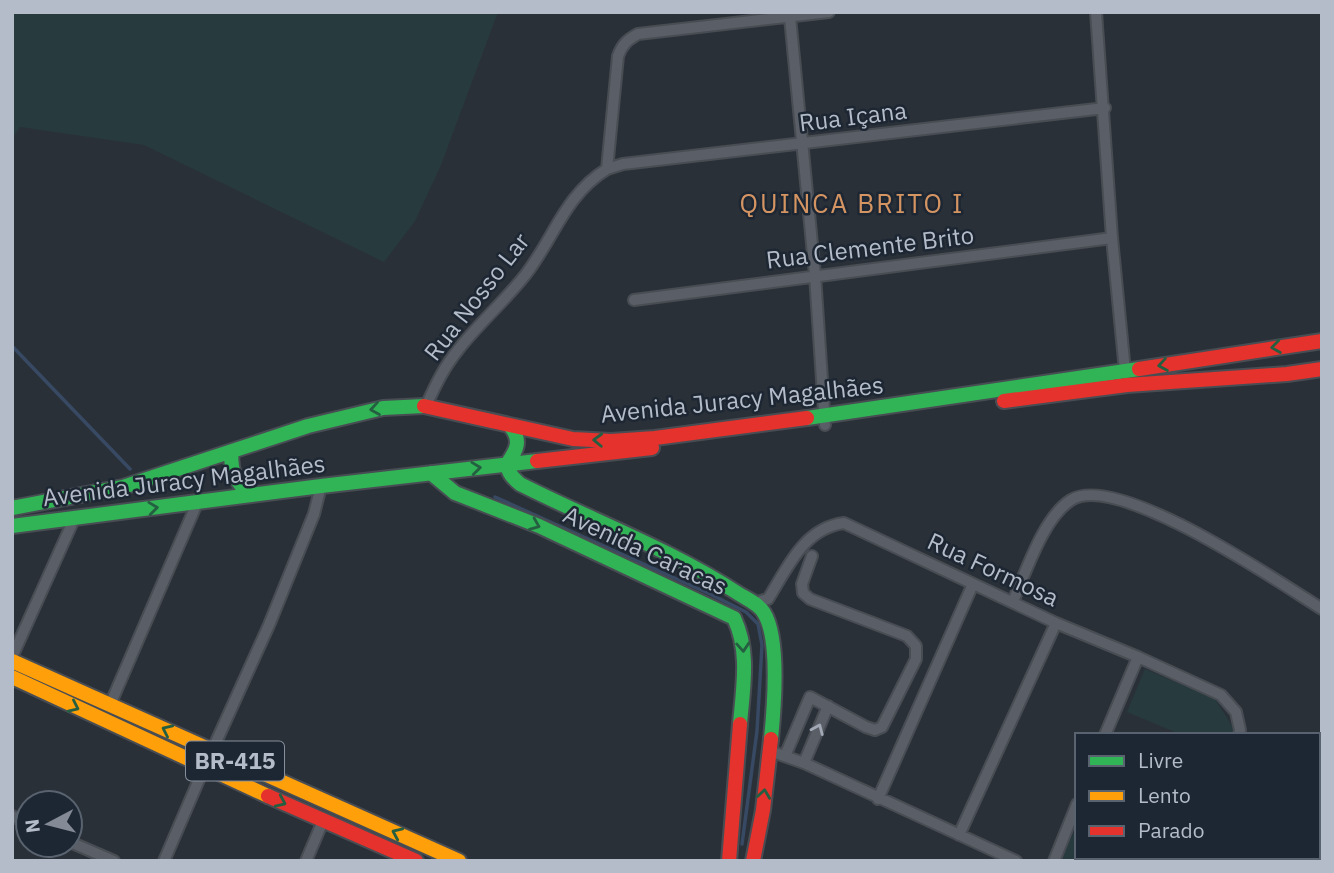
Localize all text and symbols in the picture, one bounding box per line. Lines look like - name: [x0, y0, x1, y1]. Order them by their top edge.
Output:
- street label: Rua Içana: [797, 94, 909, 138]
- district label: QUINCA BRITO I: [740, 186, 964, 220]
- street label: Rua Clemente Brito: [764, 218, 976, 276]
- street label: Rua Nosso Lar: [416, 226, 536, 367]
- one-way arrow: [1270, 340, 1282, 355]
- one-way arrow: [1157, 357, 1169, 372]
- street label: Avenida Juracy Magalhães: [599, 368, 885, 430]
- one-way arrow: [369, 402, 380, 417]
- one-way arrow: [592, 433, 603, 448]
- street label: Avenida Juracy Magalhães: [41, 447, 327, 513]
- one-way arrow: [470, 460, 482, 475]
- street label: Avenida Caracas: [558, 498, 733, 602]
- one-way arrow: [147, 500, 159, 515]
- one-way arrow: [528, 516, 540, 530]
- street label: Rua Formosa: [923, 525, 1064, 614]
- one-way arrow: [736, 642, 751, 653]
- one-way arrow: [67, 698, 79, 712]
- one-way arrow: [810, 724, 824, 736]
- one-way arrow: [162, 725, 174, 739]
- legend: [1075, 733, 1320, 859]
- road number: BR-415: [186, 741, 284, 780]
- text: Livre: [1138, 746, 1183, 774]
- text: Lento: [1138, 781, 1191, 809]
- one-way arrow: [757, 788, 772, 799]
- north arrow: [14, 789, 84, 859]
- one-way arrow: [273, 794, 286, 808]
- text: Parado: [1138, 816, 1205, 844]
- text: N: [19, 818, 45, 834]
- one-way arrow: [392, 827, 404, 841]

